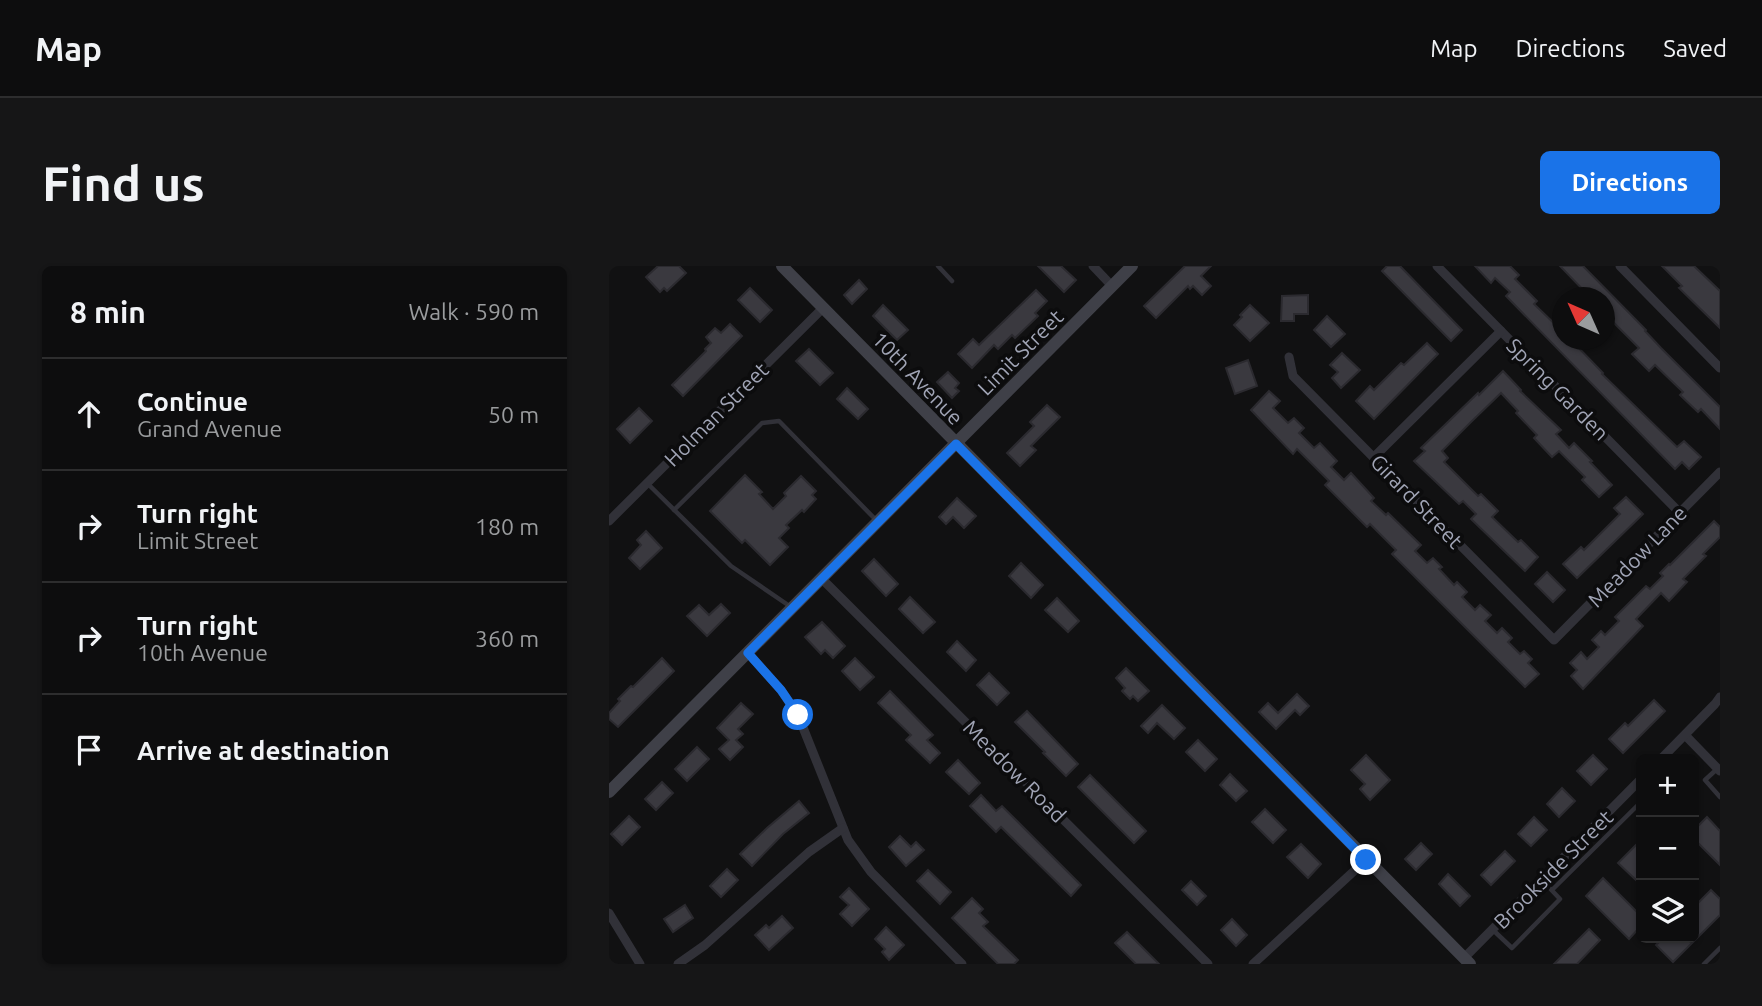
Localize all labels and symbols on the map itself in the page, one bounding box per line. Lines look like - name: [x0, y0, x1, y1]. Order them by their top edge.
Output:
- north arrow: [1552, 287, 1615, 350]
- street label: Limit Street: [972, 304, 1068, 400]
- street label: 10th Avenue: [868, 327, 968, 429]
- street label: Spring Garden: [1502, 333, 1614, 445]
- street label: Holman Street: [659, 357, 773, 471]
- street label: Girard Street: [1366, 449, 1468, 553]
- street label: Meadow Lane: [1583, 500, 1691, 612]
- route start: [782, 699, 813, 730]
- street label: Meadow Road: [959, 715, 1071, 827]
- street label: Brookside Street: [1489, 805, 1617, 933]
- route end: [1350, 844, 1381, 875]

